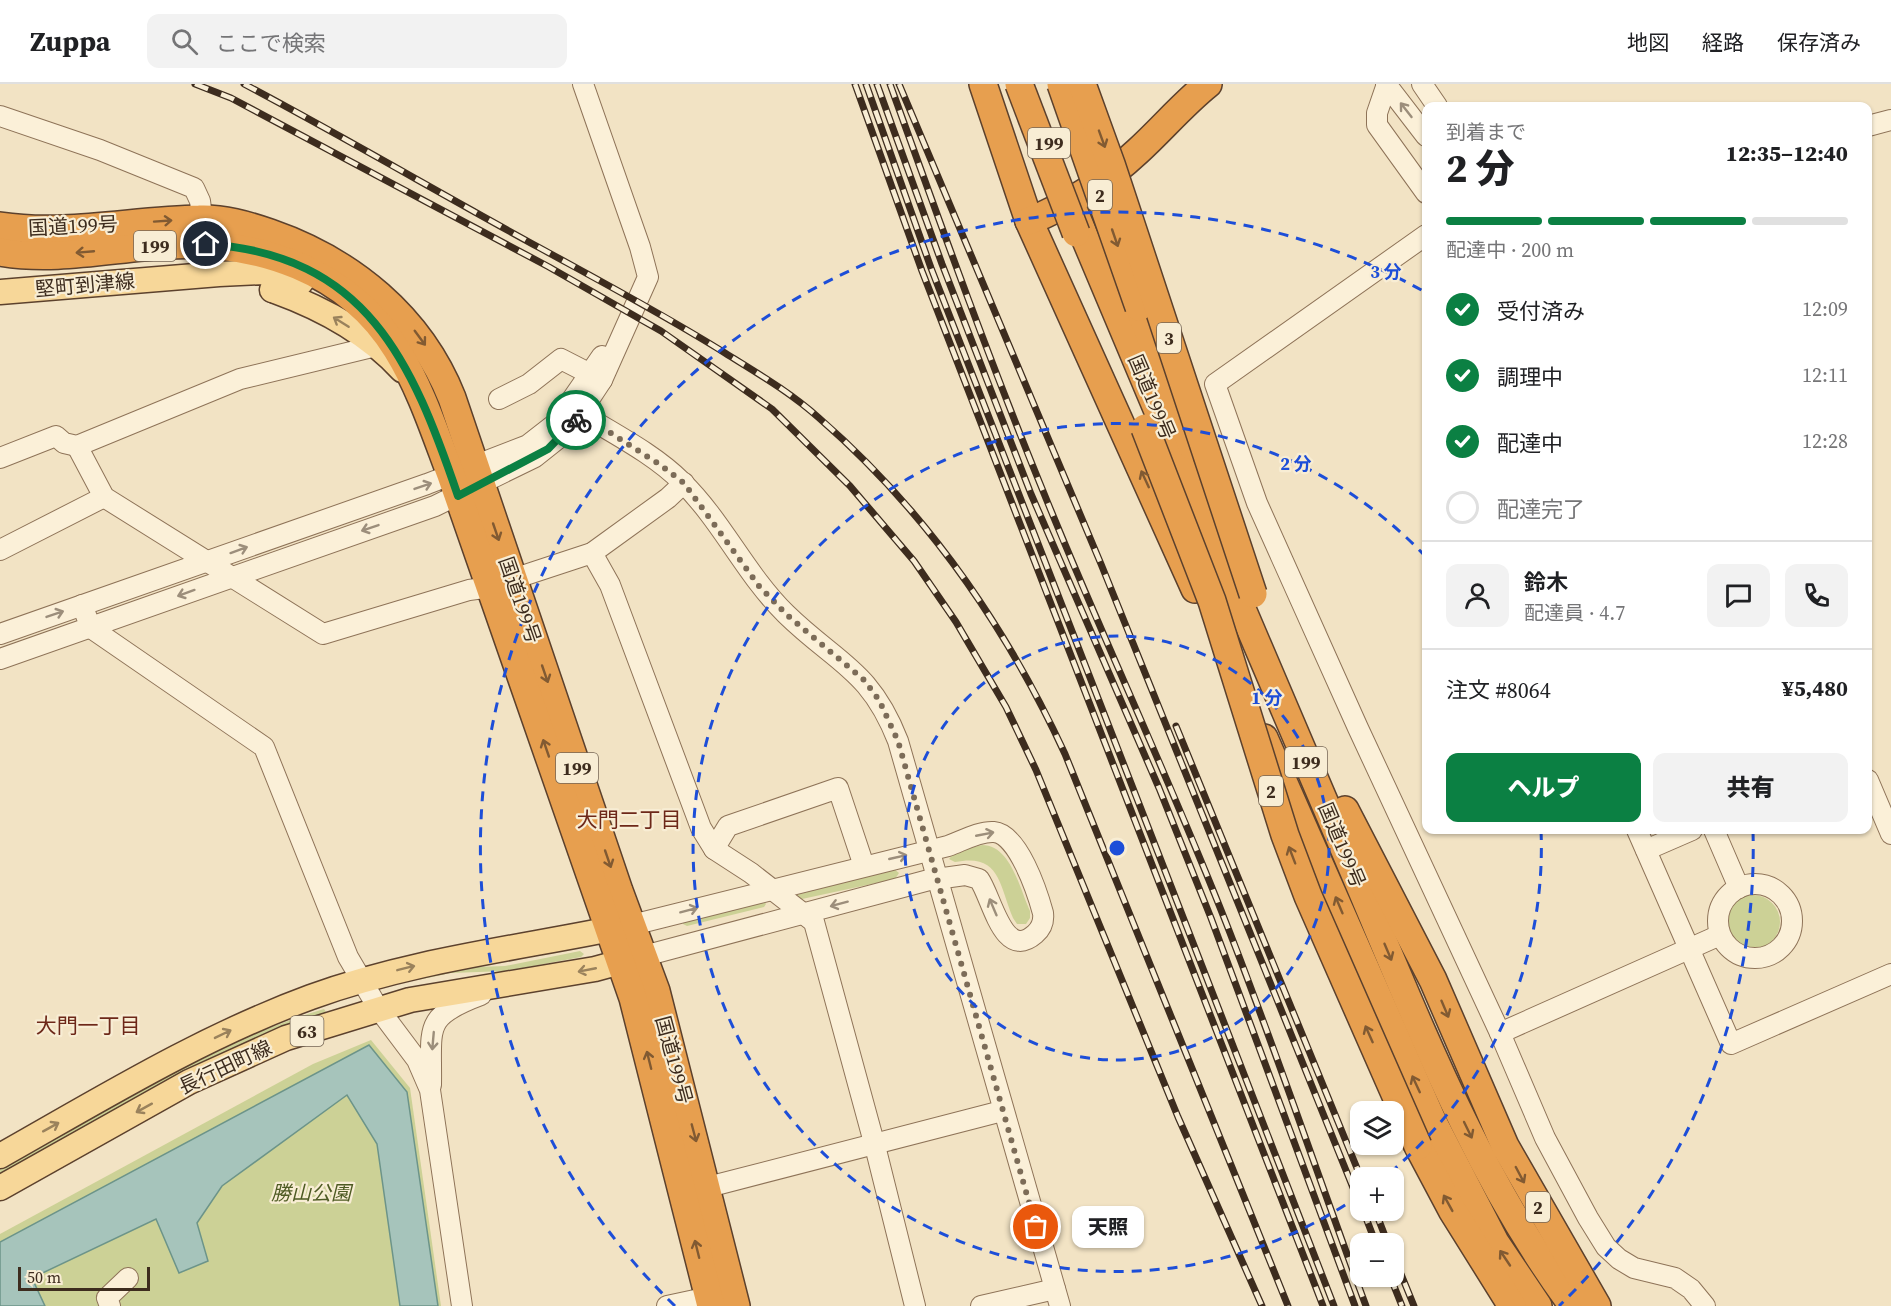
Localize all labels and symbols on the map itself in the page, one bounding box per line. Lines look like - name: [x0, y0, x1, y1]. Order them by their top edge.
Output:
- one-way arrow: [1400, 102, 1413, 118]
- road number: 199: [1028, 128, 1070, 158]
- one-way arrow: [1097, 129, 1108, 148]
- road number: 2: [1088, 180, 1112, 210]
- street label: 国道199号: [27, 210, 119, 242]
- one-way arrow: [152, 215, 172, 226]
- pin: [180, 218, 231, 269]
- one-way arrow: [1111, 228, 1122, 247]
- road number: 199: [134, 231, 176, 261]
- one-way arrow: [76, 247, 96, 258]
- text: 3 分: [1370, 259, 1402, 284]
- street label: 堅町到津線: [34, 267, 136, 303]
- one-way arrow: [333, 316, 350, 328]
- road number: 3: [1157, 323, 1181, 353]
- one-way arrow: [414, 330, 426, 346]
- street label: 国道199号: [1122, 350, 1182, 444]
- courier: [546, 390, 606, 450]
- text: 2 分: [1280, 451, 1312, 476]
- one-way arrow: [1139, 471, 1150, 489]
- one-way arrow: [413, 479, 432, 490]
- one-way arrow: [492, 522, 503, 541]
- one-way arrow: [361, 524, 380, 535]
- one-way arrow: [229, 543, 248, 554]
- street label: 国道199号: [492, 553, 548, 647]
- one-way arrow: [177, 589, 196, 600]
- one-way arrow: [45, 608, 64, 619]
- one-way arrow: [541, 664, 552, 683]
- text: 1 分: [1251, 685, 1283, 710]
- one-way arrow: [540, 739, 551, 758]
- road number: 199: [1285, 747, 1327, 777]
- road number: 199: [556, 753, 598, 783]
- road number: 2: [1259, 776, 1283, 806]
- street label: 国道199号: [1312, 798, 1372, 892]
- district label: 大門二丁目: [577, 805, 682, 834]
- one-way arrow: [975, 828, 994, 839]
- centre of rings: [1107, 838, 1127, 858]
- one-way arrow: [1286, 846, 1297, 865]
- one-way arrow: [603, 849, 614, 868]
- one-way arrow: [889, 851, 908, 863]
- one-way arrow: [1332, 897, 1344, 915]
- one-way arrow: [987, 898, 998, 917]
- one-way arrow: [830, 899, 849, 910]
- one-way arrow: [679, 904, 698, 915]
- one-way arrow: [1383, 943, 1394, 961]
- one-way arrow: [396, 962, 415, 974]
- one-way arrow: [578, 965, 597, 976]
- one-way arrow: [1440, 999, 1451, 1018]
- district label: 大門一丁目: [36, 1011, 141, 1040]
- street label: 国道199号: [649, 1013, 699, 1107]
- road number: 63: [290, 1016, 324, 1046]
- one-way arrow: [1362, 1026, 1374, 1044]
- one-way arrow: [213, 1028, 231, 1040]
- one-way arrow: [427, 1031, 438, 1050]
- street label: 長行田町線: [174, 1033, 276, 1101]
- one-way arrow: [642, 1051, 654, 1070]
- one-way arrow: [1410, 1076, 1421, 1094]
- one-way arrow: [136, 1102, 153, 1114]
- one-way arrow: [42, 1121, 59, 1133]
- one-way arrow: [1462, 1121, 1474, 1139]
- one-way arrow: [688, 1123, 700, 1142]
- one-way arrow: [1515, 1166, 1526, 1184]
- park label: 勝山公園: [271, 1179, 354, 1207]
- road number: 2: [1526, 1192, 1550, 1222]
- one-way arrow: [1442, 1195, 1454, 1212]
- pin: [1010, 1201, 1061, 1252]
- callout: 天照: [1072, 1206, 1144, 1248]
- one-way arrow: [690, 1240, 702, 1259]
- one-way arrow: [1499, 1250, 1511, 1266]
- scale bar: [18, 1264, 150, 1292]

